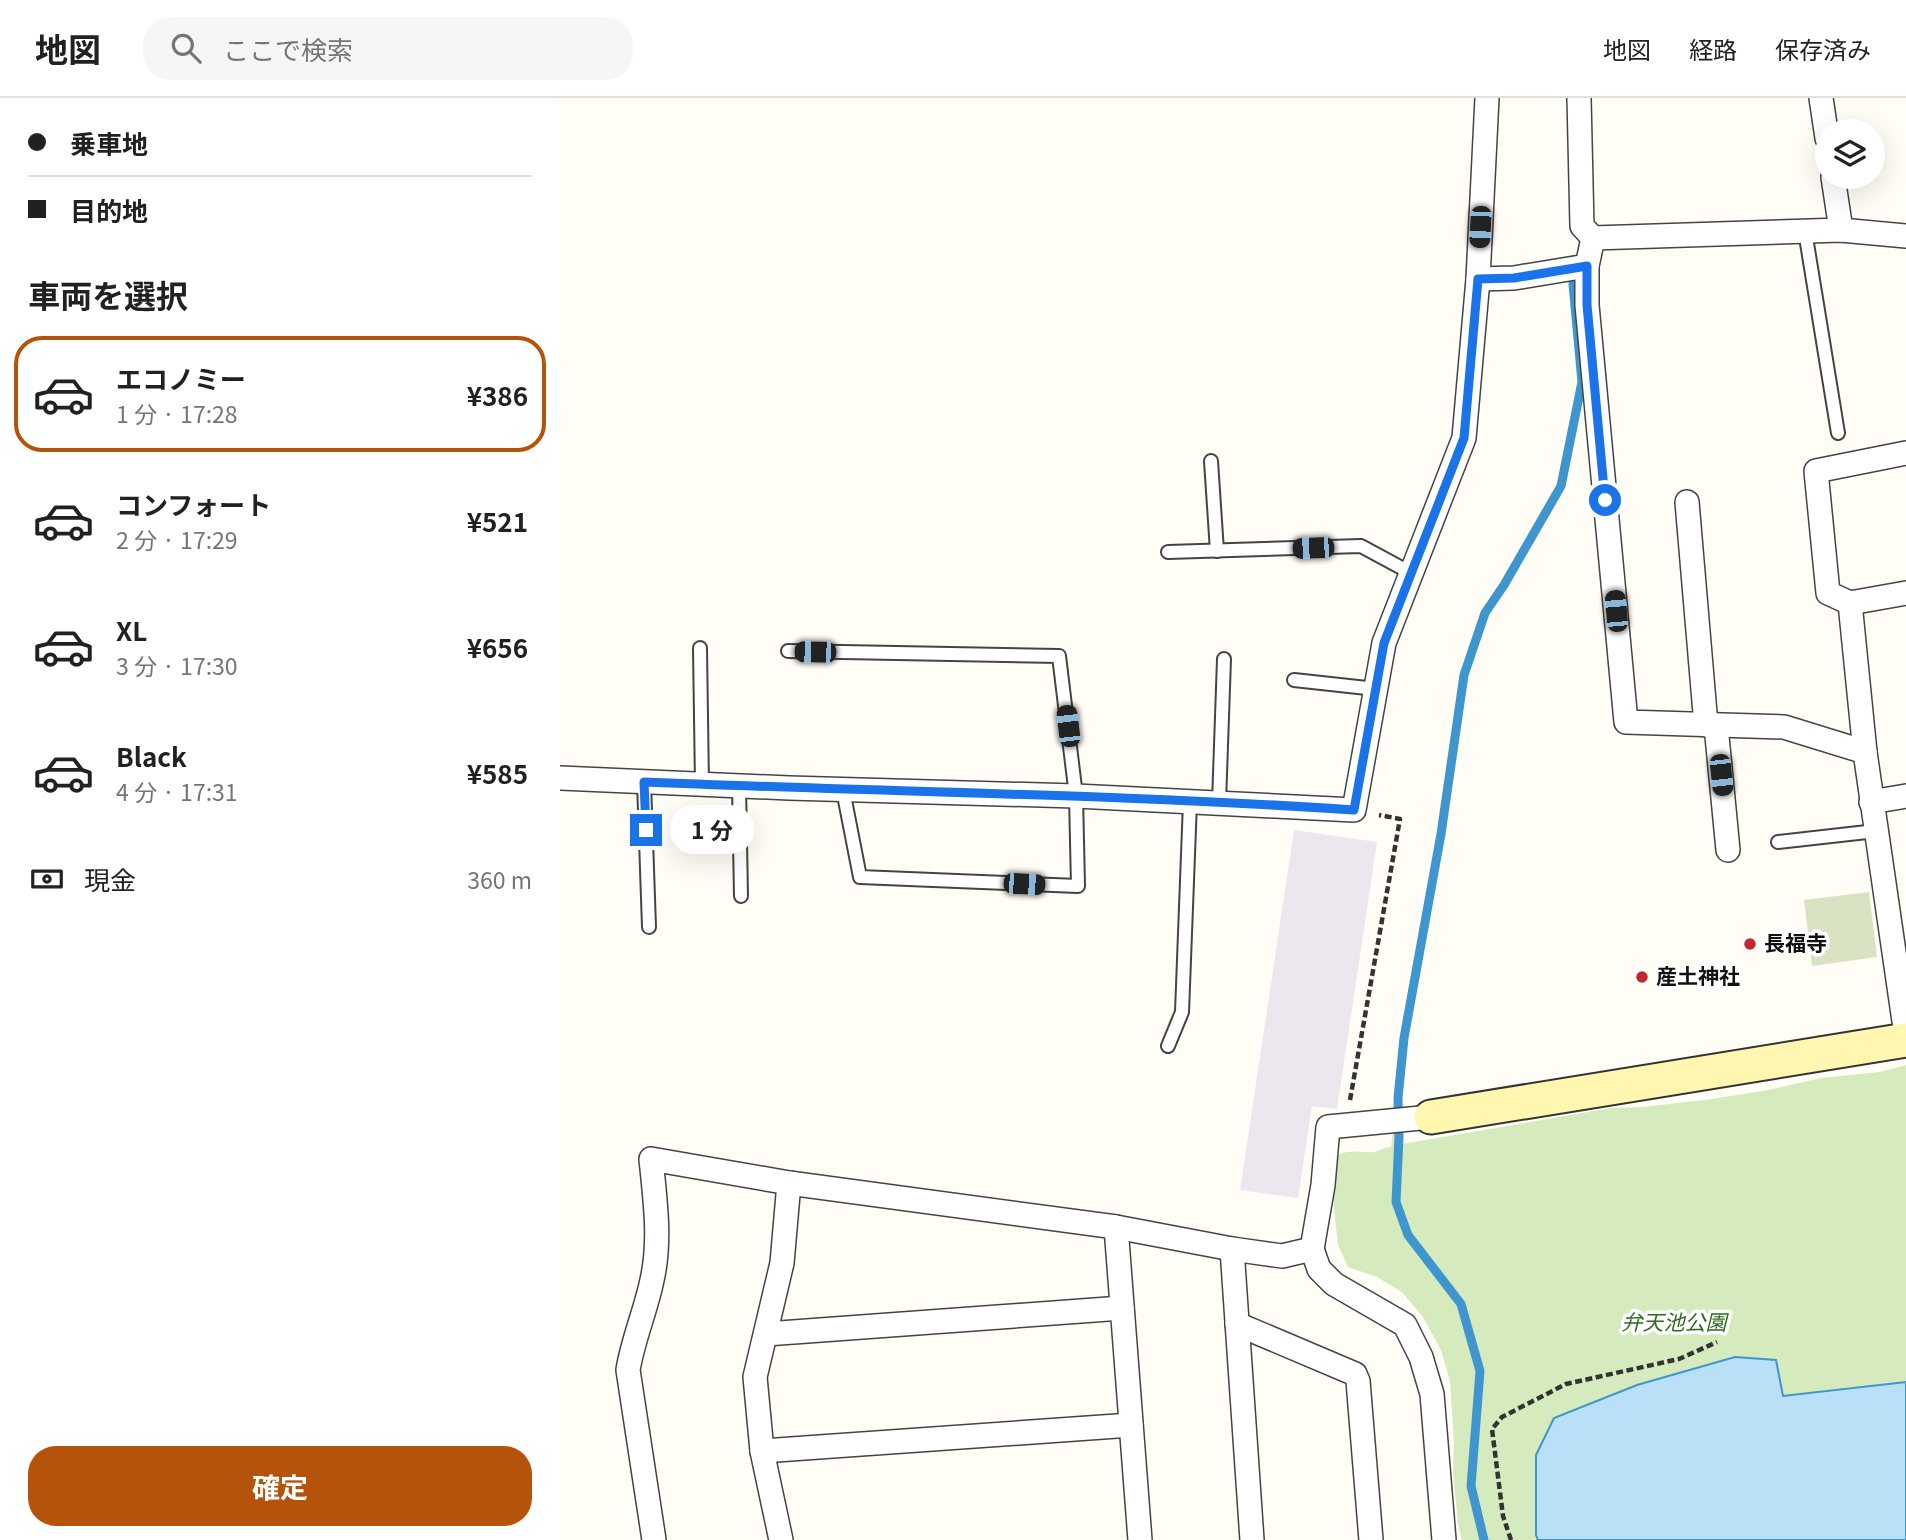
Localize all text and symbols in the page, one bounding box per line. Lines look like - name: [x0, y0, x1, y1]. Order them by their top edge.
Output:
- search box: [143, 17, 633, 80]
- text: 地図: [35, 24, 101, 72]
- icon: search: [167, 29, 205, 67]
- text: ここで検索: [223, 30, 353, 67]
- text: 地図: [1603, 31, 1651, 66]
- text: 経路: [1689, 31, 1737, 66]
- text: 保存済み: [1775, 31, 1871, 66]
- map controls: [1815, 119, 1885, 189]
- button: layers: [1815, 119, 1885, 189]
- text: 乗車地: [70, 124, 148, 161]
- text: 目的地: [70, 191, 148, 228]
- car: [1469, 205, 1492, 249]
- text: 車両を選択: [28, 271, 188, 317]
- text: エコノミー: [116, 359, 246, 396]
- icon: car: [32, 363, 95, 426]
- text: ¥386: [467, 376, 528, 413]
- text: 1 分 · 17:28: [116, 396, 238, 430]
- route start: [1589, 484, 1621, 516]
- text: コンフォート: [116, 485, 271, 522]
- icon: car: [32, 489, 95, 552]
- text: ¥521: [467, 502, 528, 539]
- text: 2 分 · 17:29: [116, 522, 238, 556]
- car: [1292, 537, 1335, 559]
- car: [1604, 589, 1629, 633]
- text: XL: [116, 611, 147, 648]
- icon: car: [32, 615, 95, 678]
- text: ¥656: [467, 628, 528, 665]
- car: [794, 641, 837, 663]
- text: 3 分 · 17:30: [116, 648, 238, 682]
- car: [1056, 704, 1081, 748]
- text: Black: [116, 737, 187, 774]
- icon: car: [32, 741, 95, 804]
- car: [1709, 753, 1734, 797]
- text: ¥585: [467, 754, 528, 791]
- text: 4 分 · 17:31: [116, 774, 238, 808]
- callout: 1 分: [670, 806, 754, 854]
- text: 1 分: [691, 812, 733, 846]
- route end: [630, 814, 662, 846]
- icon: cash: [28, 860, 66, 898]
- text: 現金: [84, 860, 136, 897]
- text: 360 m: [467, 862, 532, 896]
- car: [1003, 872, 1046, 896]
- place label: 長福寺: [1764, 927, 1827, 957]
- marker: 長福寺: [1742, 936, 1758, 952]
- place label: 産土神社: [1656, 960, 1740, 990]
- marker: 産土神社: [1634, 969, 1650, 985]
- park label: 弁天池公園: [1622, 1306, 1729, 1336]
- button: 確定: [28, 1446, 532, 1526]

